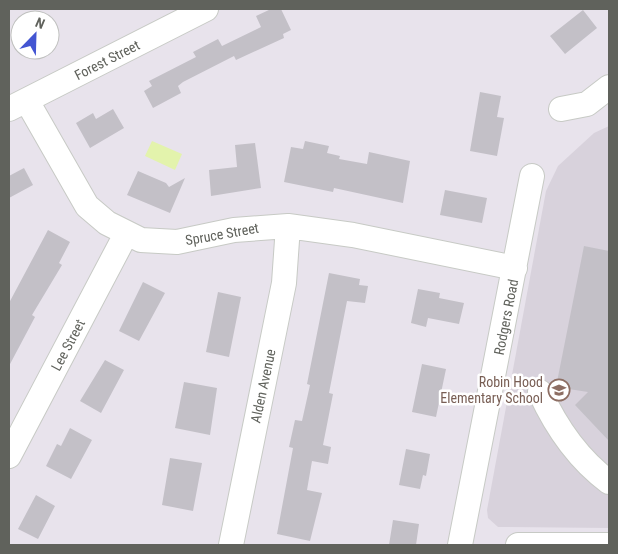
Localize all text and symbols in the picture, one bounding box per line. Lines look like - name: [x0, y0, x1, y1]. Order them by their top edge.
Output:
- north arrow: [10, 10, 60, 60]
- text: N: [33, 14, 47, 32]
- street label: Forest Street: [72, 37, 142, 83]
- street label: Spruce Street: [184, 220, 260, 248]
- street label: Rodgers Road: [491, 278, 521, 356]
- street label: Lee Street: [48, 317, 88, 373]
- street label: Alden Avenue: [247, 347, 279, 424]
- place label: Robin Hood Elementary School: [440, 374, 543, 406]
- school or university icon: Robin Hood Elementary School: [547, 378, 571, 402]

